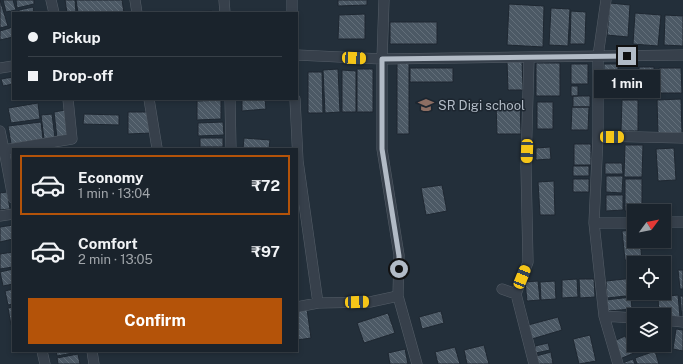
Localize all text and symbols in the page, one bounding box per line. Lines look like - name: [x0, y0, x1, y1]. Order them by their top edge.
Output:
- text: Pickup: [52, 29, 101, 46]
- route end: [618, 47, 636, 65]
- car: [342, 51, 366, 65]
- text: Drop-off: [52, 67, 113, 84]
- callout: 1 min: [594, 70, 660, 98]
- text: 1 min: [611, 76, 643, 91]
- school or university icon: SR Digi school: [417, 96, 435, 114]
- place label: SR Digi school: [438, 98, 525, 113]
- car: [600, 131, 624, 143]
- car: [521, 139, 533, 163]
- icon: car: [30, 167, 66, 203]
- text: Economy: [78, 169, 143, 186]
- text: ₹72: [251, 177, 280, 194]
- text: 1 min · 13:04: [78, 186, 150, 201]
- north arrow: [627, 204, 671, 248]
- map controls: [627, 204, 671, 352]
- icon: car: [30, 233, 66, 269]
- text: Comfort: [78, 235, 138, 252]
- text: ₹97: [251, 243, 280, 260]
- text: 2 min · 13:05: [78, 252, 153, 267]
- button: locate: [627, 256, 671, 300]
- route start: [390, 260, 408, 278]
- car: [512, 264, 532, 290]
- car: [345, 296, 369, 308]
- button: Confirm: [28, 298, 282, 344]
- button: layers: [627, 308, 671, 352]

